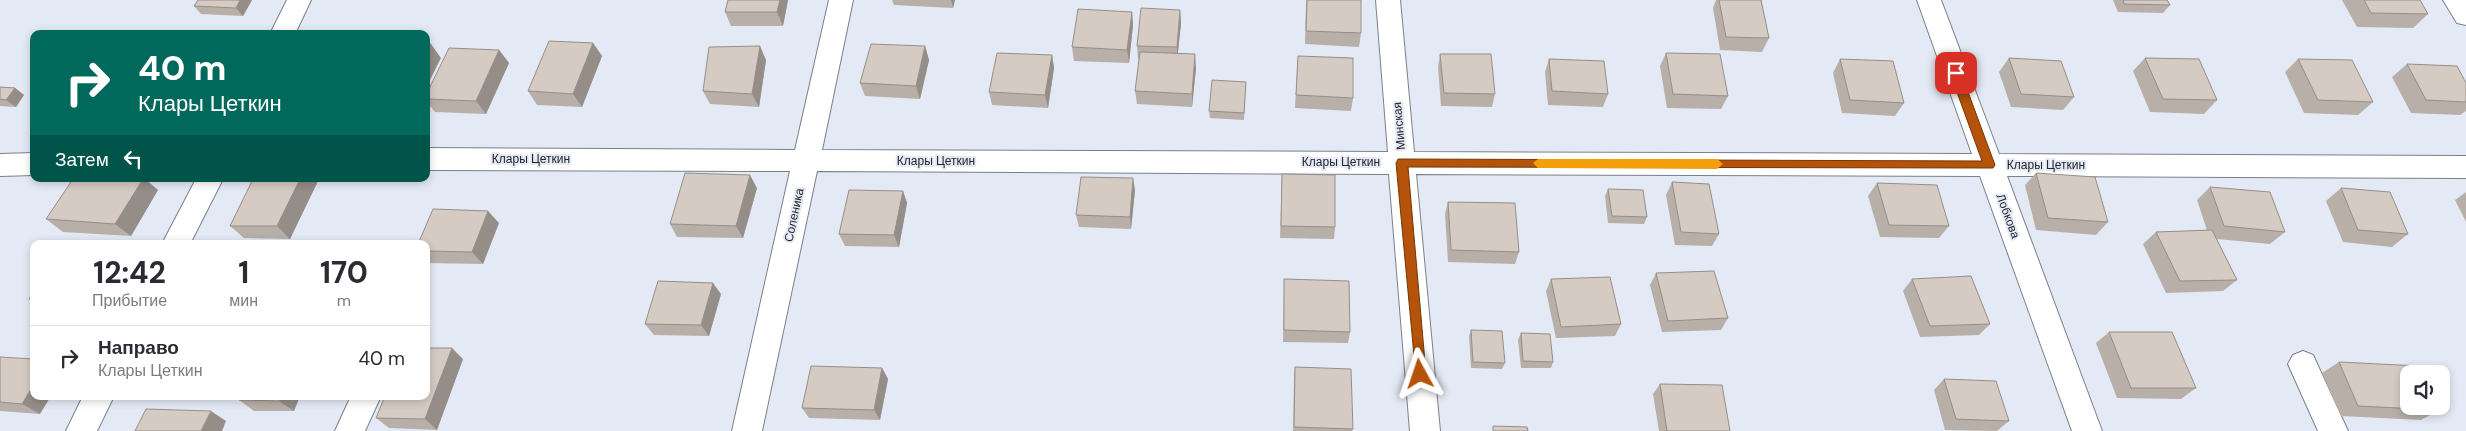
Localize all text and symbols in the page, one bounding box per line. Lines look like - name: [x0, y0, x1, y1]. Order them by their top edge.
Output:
- text: 40 m: [138, 45, 227, 91]
- icon: right: [55, 50, 120, 115]
- pin: [1935, 52, 1977, 94]
- icon: arrive: [1942, 59, 1970, 87]
- text: Клары Цеткин: [138, 89, 282, 118]
- street label: Минская: [1389, 101, 1409, 151]
- icon: left: [119, 145, 147, 173]
- text: Затем: [55, 147, 109, 172]
- street label: Клары Цеткин: [492, 151, 570, 167]
- street label: Клары Цеткин: [897, 153, 975, 169]
- street label: Клары Цеткин: [1302, 154, 1380, 170]
- street label: Клары Цеткин: [2007, 157, 2085, 173]
- street label: Соленика: [781, 186, 808, 243]
- street label: Лобкова: [1993, 191, 2024, 241]
- text: 12:42: [93, 253, 166, 292]
- text: 1: [238, 253, 249, 292]
- text: 170: [320, 253, 368, 292]
- text: Прибытие: [92, 290, 167, 311]
- text: мин: [229, 290, 258, 311]
- text: m: [337, 290, 351, 311]
- text: Направо: [98, 335, 179, 360]
- icon: right: [55, 344, 83, 372]
- text: 40 m: [358, 346, 405, 371]
- position arrow: [1393, 347, 1445, 399]
- text: Клары Цеткин: [98, 360, 203, 381]
- map controls: [2400, 365, 2450, 415]
- button: sound: [2400, 365, 2450, 415]

